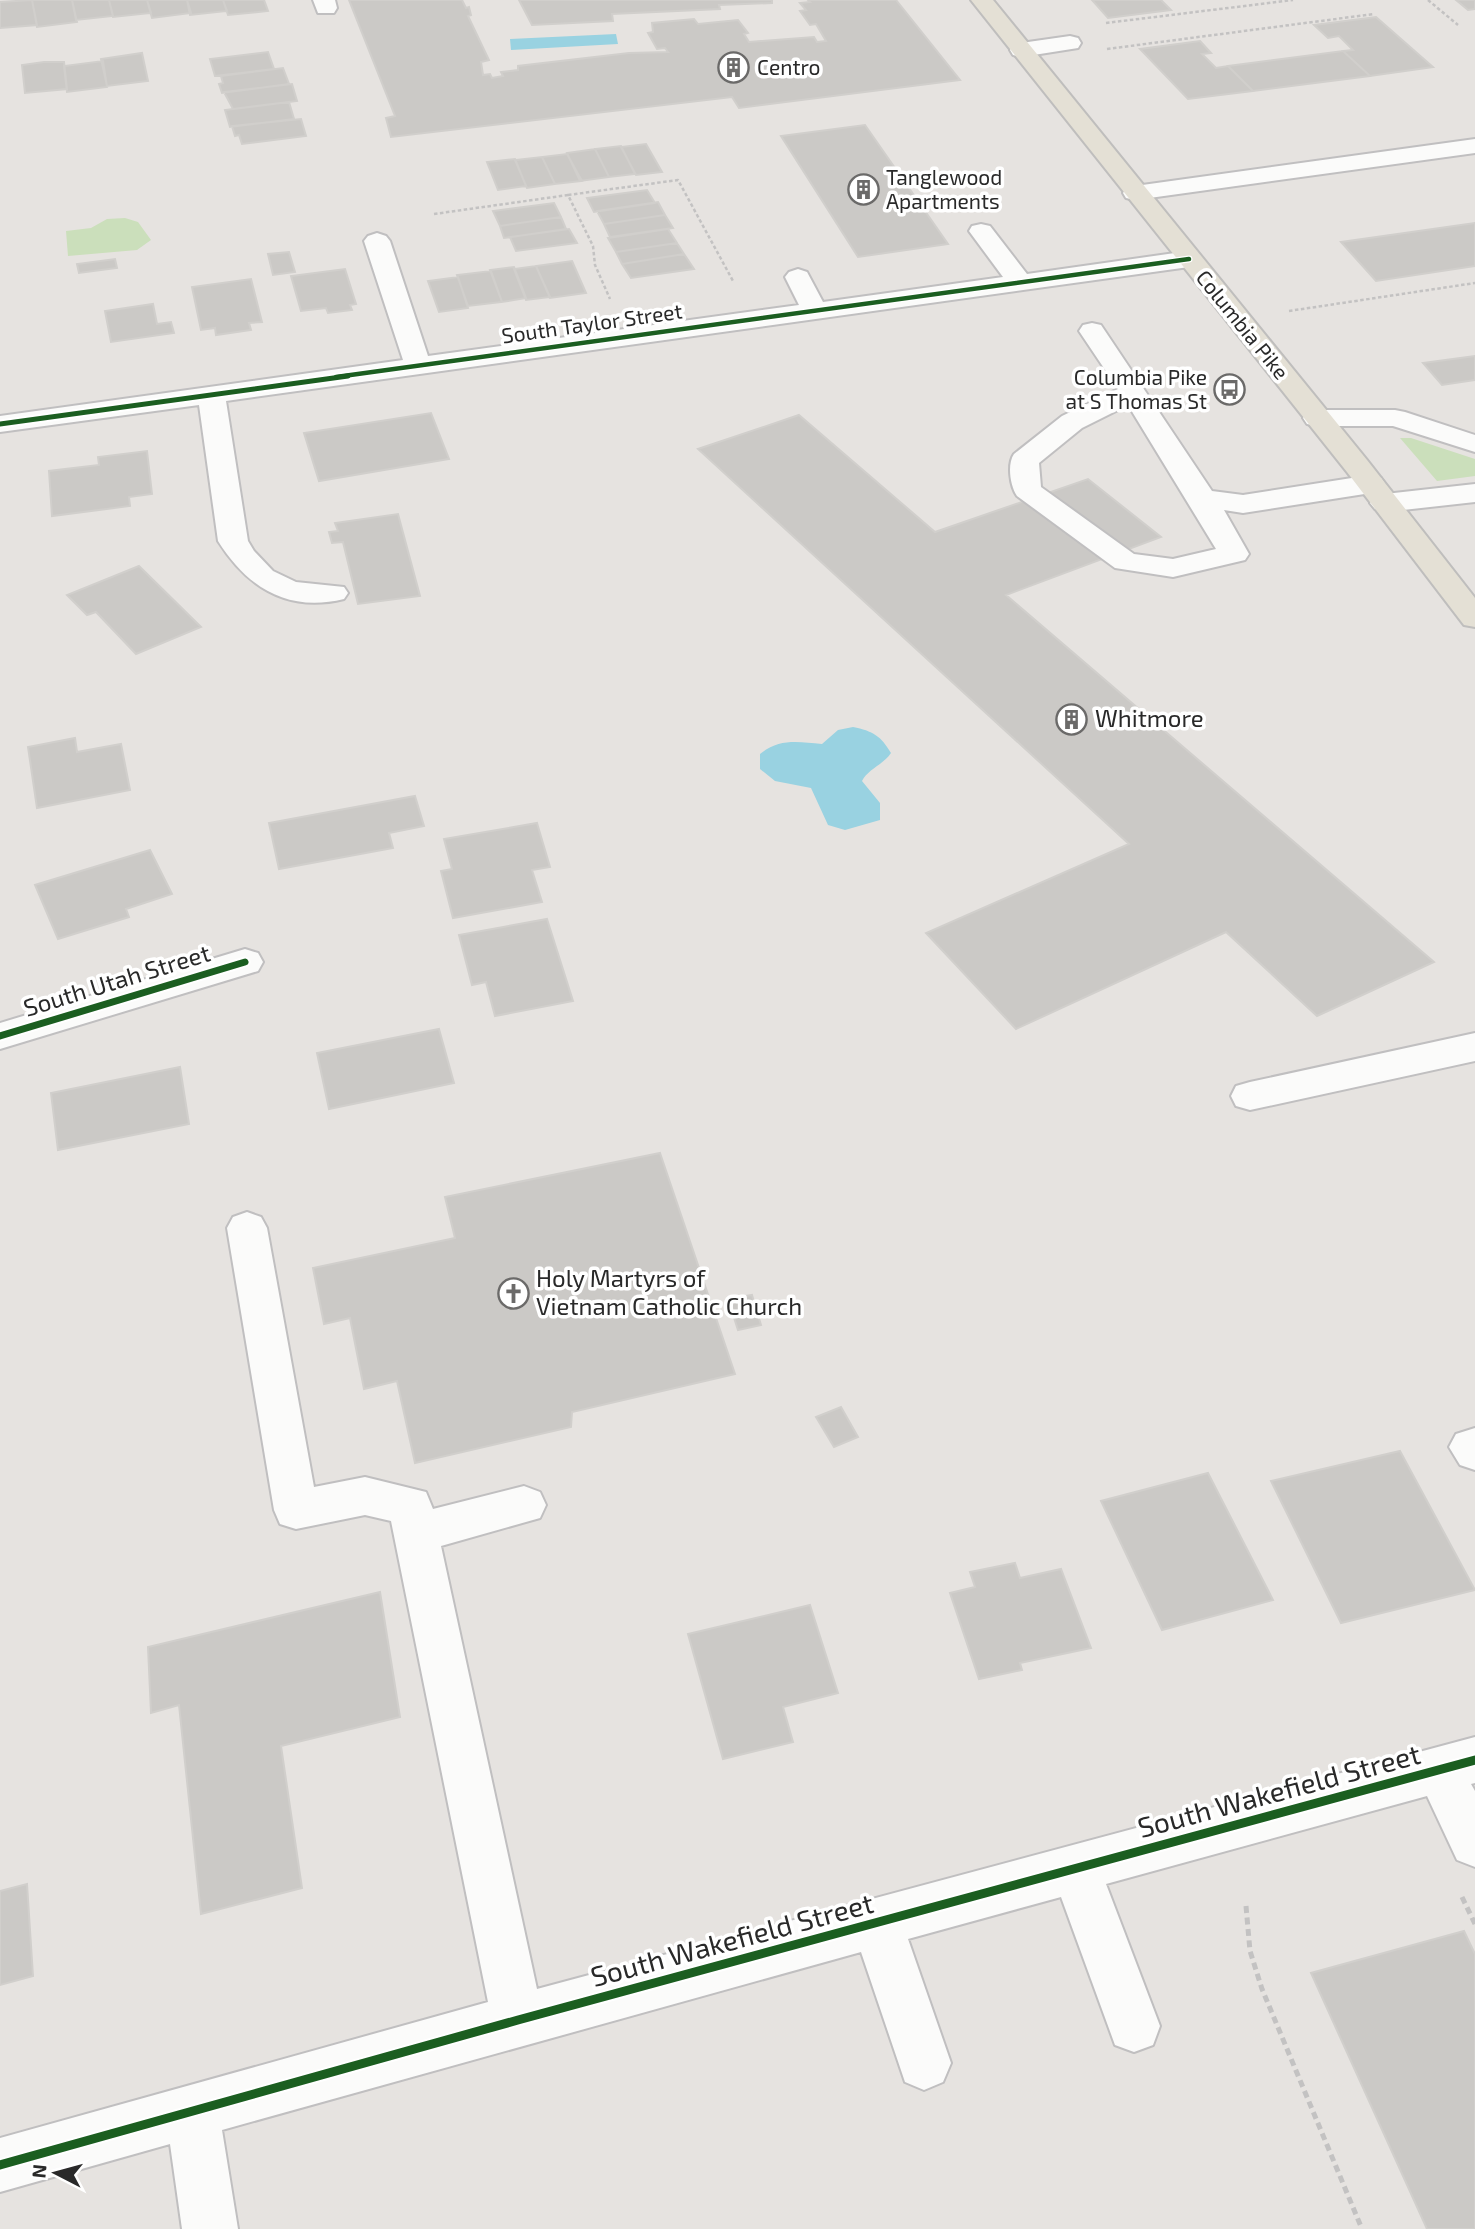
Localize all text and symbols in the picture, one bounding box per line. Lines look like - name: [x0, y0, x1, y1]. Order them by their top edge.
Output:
- building icon: Centro: [717, 51, 751, 85]
- place label: Centro: [757, 54, 821, 79]
- place label: Tanglewood Apartments: [886, 164, 1002, 213]
- building icon: Tanglewood Apartments: [846, 173, 880, 207]
- street label: Columbia Pike: [1192, 264, 1295, 384]
- street label: South Taylor Street: [500, 297, 684, 348]
- place label: Columbia Pike at S Thomas St: [1066, 364, 1207, 413]
- bus stop icon: Columbia Pike at S Thomas St: [1213, 373, 1247, 407]
- building icon: Whitmore: [1055, 702, 1089, 736]
- place label: Whitmore: [1095, 703, 1204, 732]
- street label: South Utah Street: [20, 937, 213, 1022]
- place label: Holy Martyrs of Vietnam Catholic Church: [536, 1263, 802, 1320]
- church icon: Holy Martyrs of Vietnam Catholic Church: [496, 1276, 530, 1310]
- street label: South Wakefield Street: [1134, 1736, 1424, 1844]
- street label: South Wakefield Street: [587, 1885, 877, 1993]
- north arrow: [21, 2138, 91, 2208]
- text: N: [26, 2163, 51, 2179]

